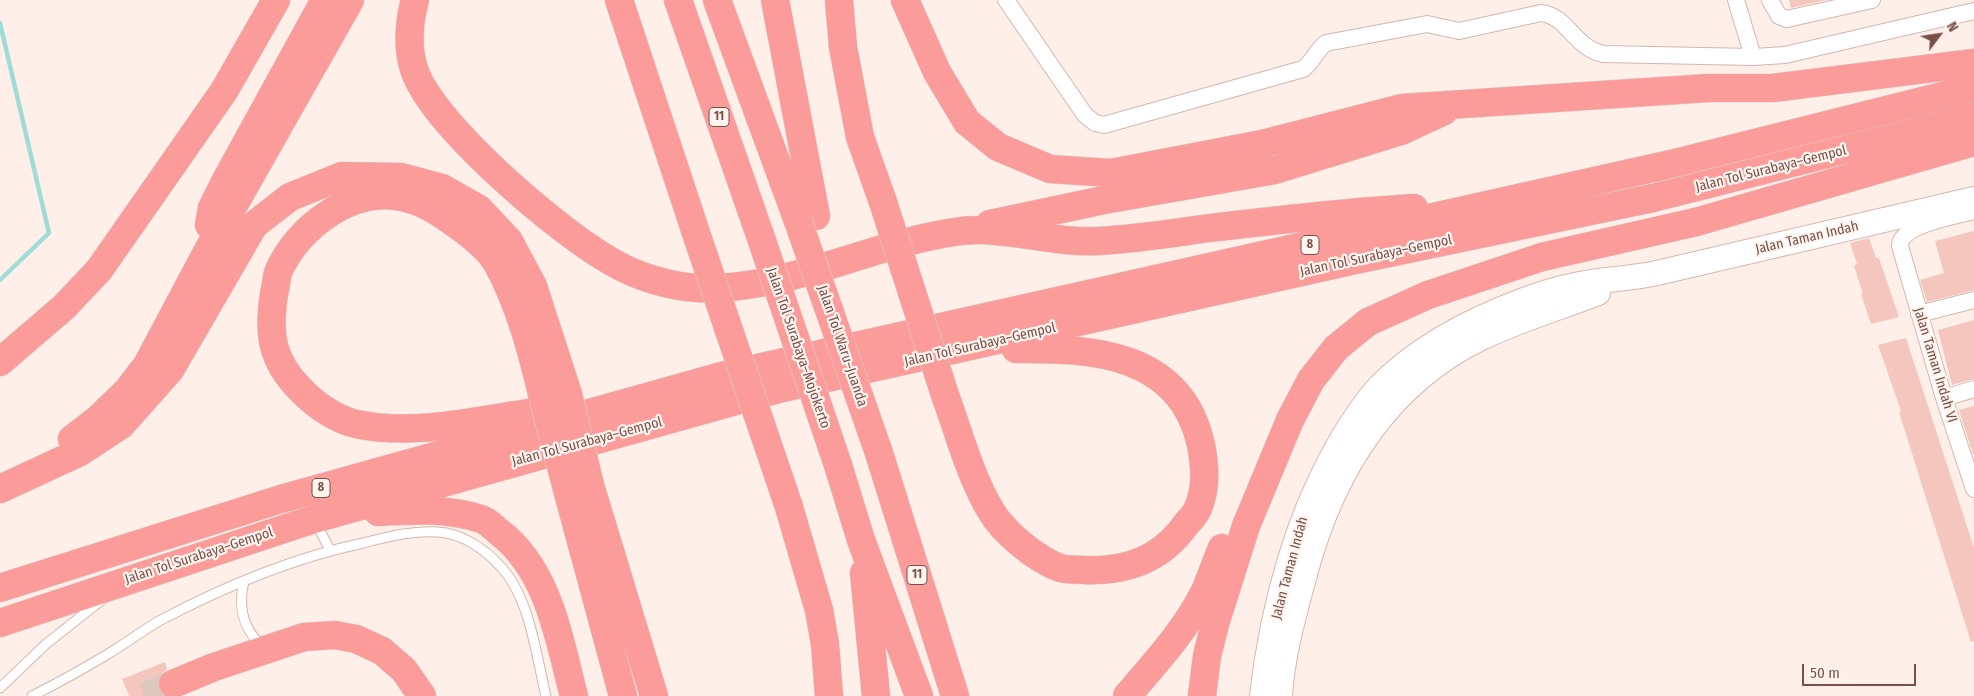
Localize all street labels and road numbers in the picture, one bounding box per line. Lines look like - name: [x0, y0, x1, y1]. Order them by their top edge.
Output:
- road number: 11: [709, 108, 729, 126]
- street label: Jalan Tol Surabaya–Gempol: [1694, 142, 1848, 196]
- street label: Jalan Taman Indah: [1754, 218, 1860, 258]
- street label: Jalan Tol Surabaya–Gempol: [1298, 232, 1454, 280]
- road number: 8: [1301, 236, 1319, 254]
- street label: Jalan Tol Surabaya–Mojokerto: [763, 265, 833, 431]
- street label: Jalan Tol Waru–Juanda: [813, 283, 871, 409]
- street label: Jalan Taman Indah VI: [1909, 305, 1961, 425]
- street label: Jalan Tol Surabaya–Gempol: [903, 319, 1057, 371]
- street label: Jalan Tol Surabaya–Gempol: [510, 414, 664, 470]
- road number: 8: [312, 478, 330, 498]
- street label: Jalan Taman Indah: [1268, 515, 1312, 621]
- street label: Jalan Tol Surabaya–Gempol: [123, 524, 275, 588]
- road number: 11: [907, 566, 927, 584]

